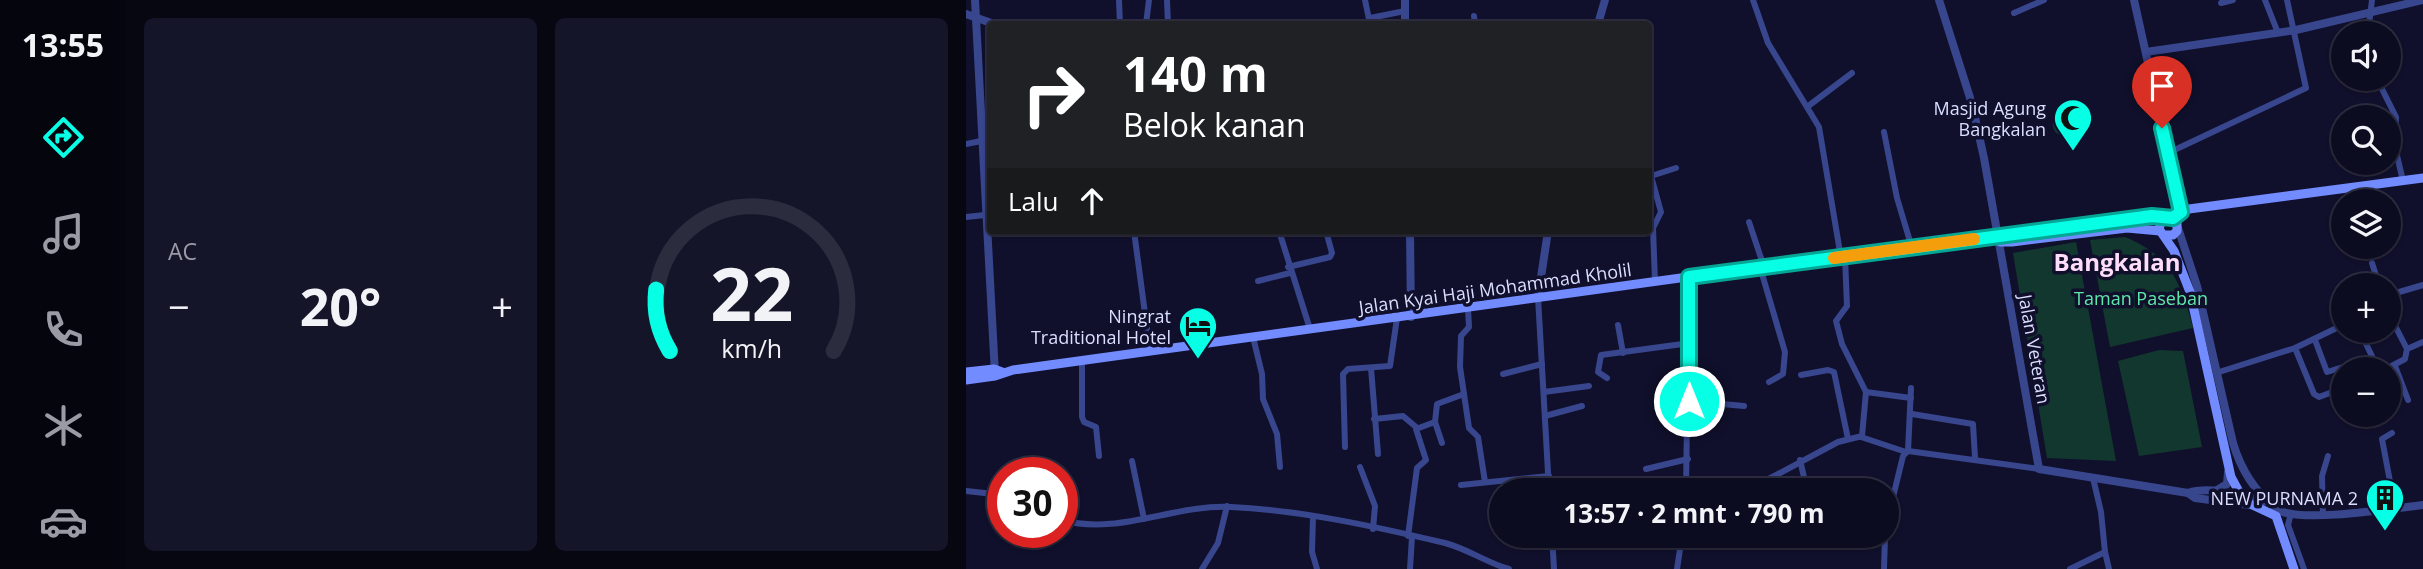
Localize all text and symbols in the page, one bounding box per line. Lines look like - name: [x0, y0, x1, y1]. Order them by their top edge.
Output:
- map controls: [2331, 21, 2401, 427]
- button: sound: [2331, 21, 2401, 91]
- text: 13:55: [22, 23, 104, 66]
- text: 140 m: [1123, 40, 1268, 106]
- icon: right: [1008, 49, 1099, 140]
- pin: [2132, 56, 2192, 128]
- icon: arrive: [2143, 67, 2181, 105]
- place label: Masjid Agung Bangkalan: [1933, 96, 2046, 141]
- mosque icon: Masjid Agung Bangkalan: [2052, 97, 2094, 152]
- text: Belok kanan: [1123, 103, 1306, 146]
- button: search: [2331, 105, 2401, 175]
- icon: directions: [39, 113, 88, 162]
- icon: ahead: [1073, 182, 1111, 220]
- text: Lalu: [1008, 183, 1059, 219]
- button: layers: [2331, 189, 2401, 259]
- icon: music: [39, 209, 88, 258]
- text: AC: [168, 235, 197, 267]
- text: 22: [710, 243, 793, 342]
- district label: Bangkalan: [2054, 245, 2180, 278]
- street label: Jalan Kyai Haji Mohammad Kholil: [1355, 257, 1633, 319]
- text: 20°: [300, 270, 381, 341]
- button: +: [2331, 273, 2401, 343]
- text: −: [168, 280, 190, 332]
- text: +: [491, 280, 513, 332]
- park label: Taman Paseban: [2074, 286, 2208, 310]
- street label: Jalan Veteran: [2013, 290, 2056, 406]
- place label: Ningrat Traditional Hotel: [1031, 304, 1171, 349]
- icon: phone: [39, 305, 88, 354]
- hotel icon: Ningrat Traditional Hotel: [1177, 305, 1219, 360]
- text: km/h: [721, 330, 782, 364]
- button: −: [2331, 357, 2401, 427]
- position arrow: [1652, 364, 1726, 438]
- icon: climate: [39, 401, 88, 450]
- speed limit sign: 30: [987, 457, 1078, 548]
- building icon: NEW PURNAMA 2: [2364, 477, 2406, 532]
- place label: NEW PURNAMA 2: [2211, 486, 2358, 510]
- text: 13:57 · 2 mnt · 790 m: [1563, 495, 1825, 531]
- icon: car: [39, 497, 88, 546]

